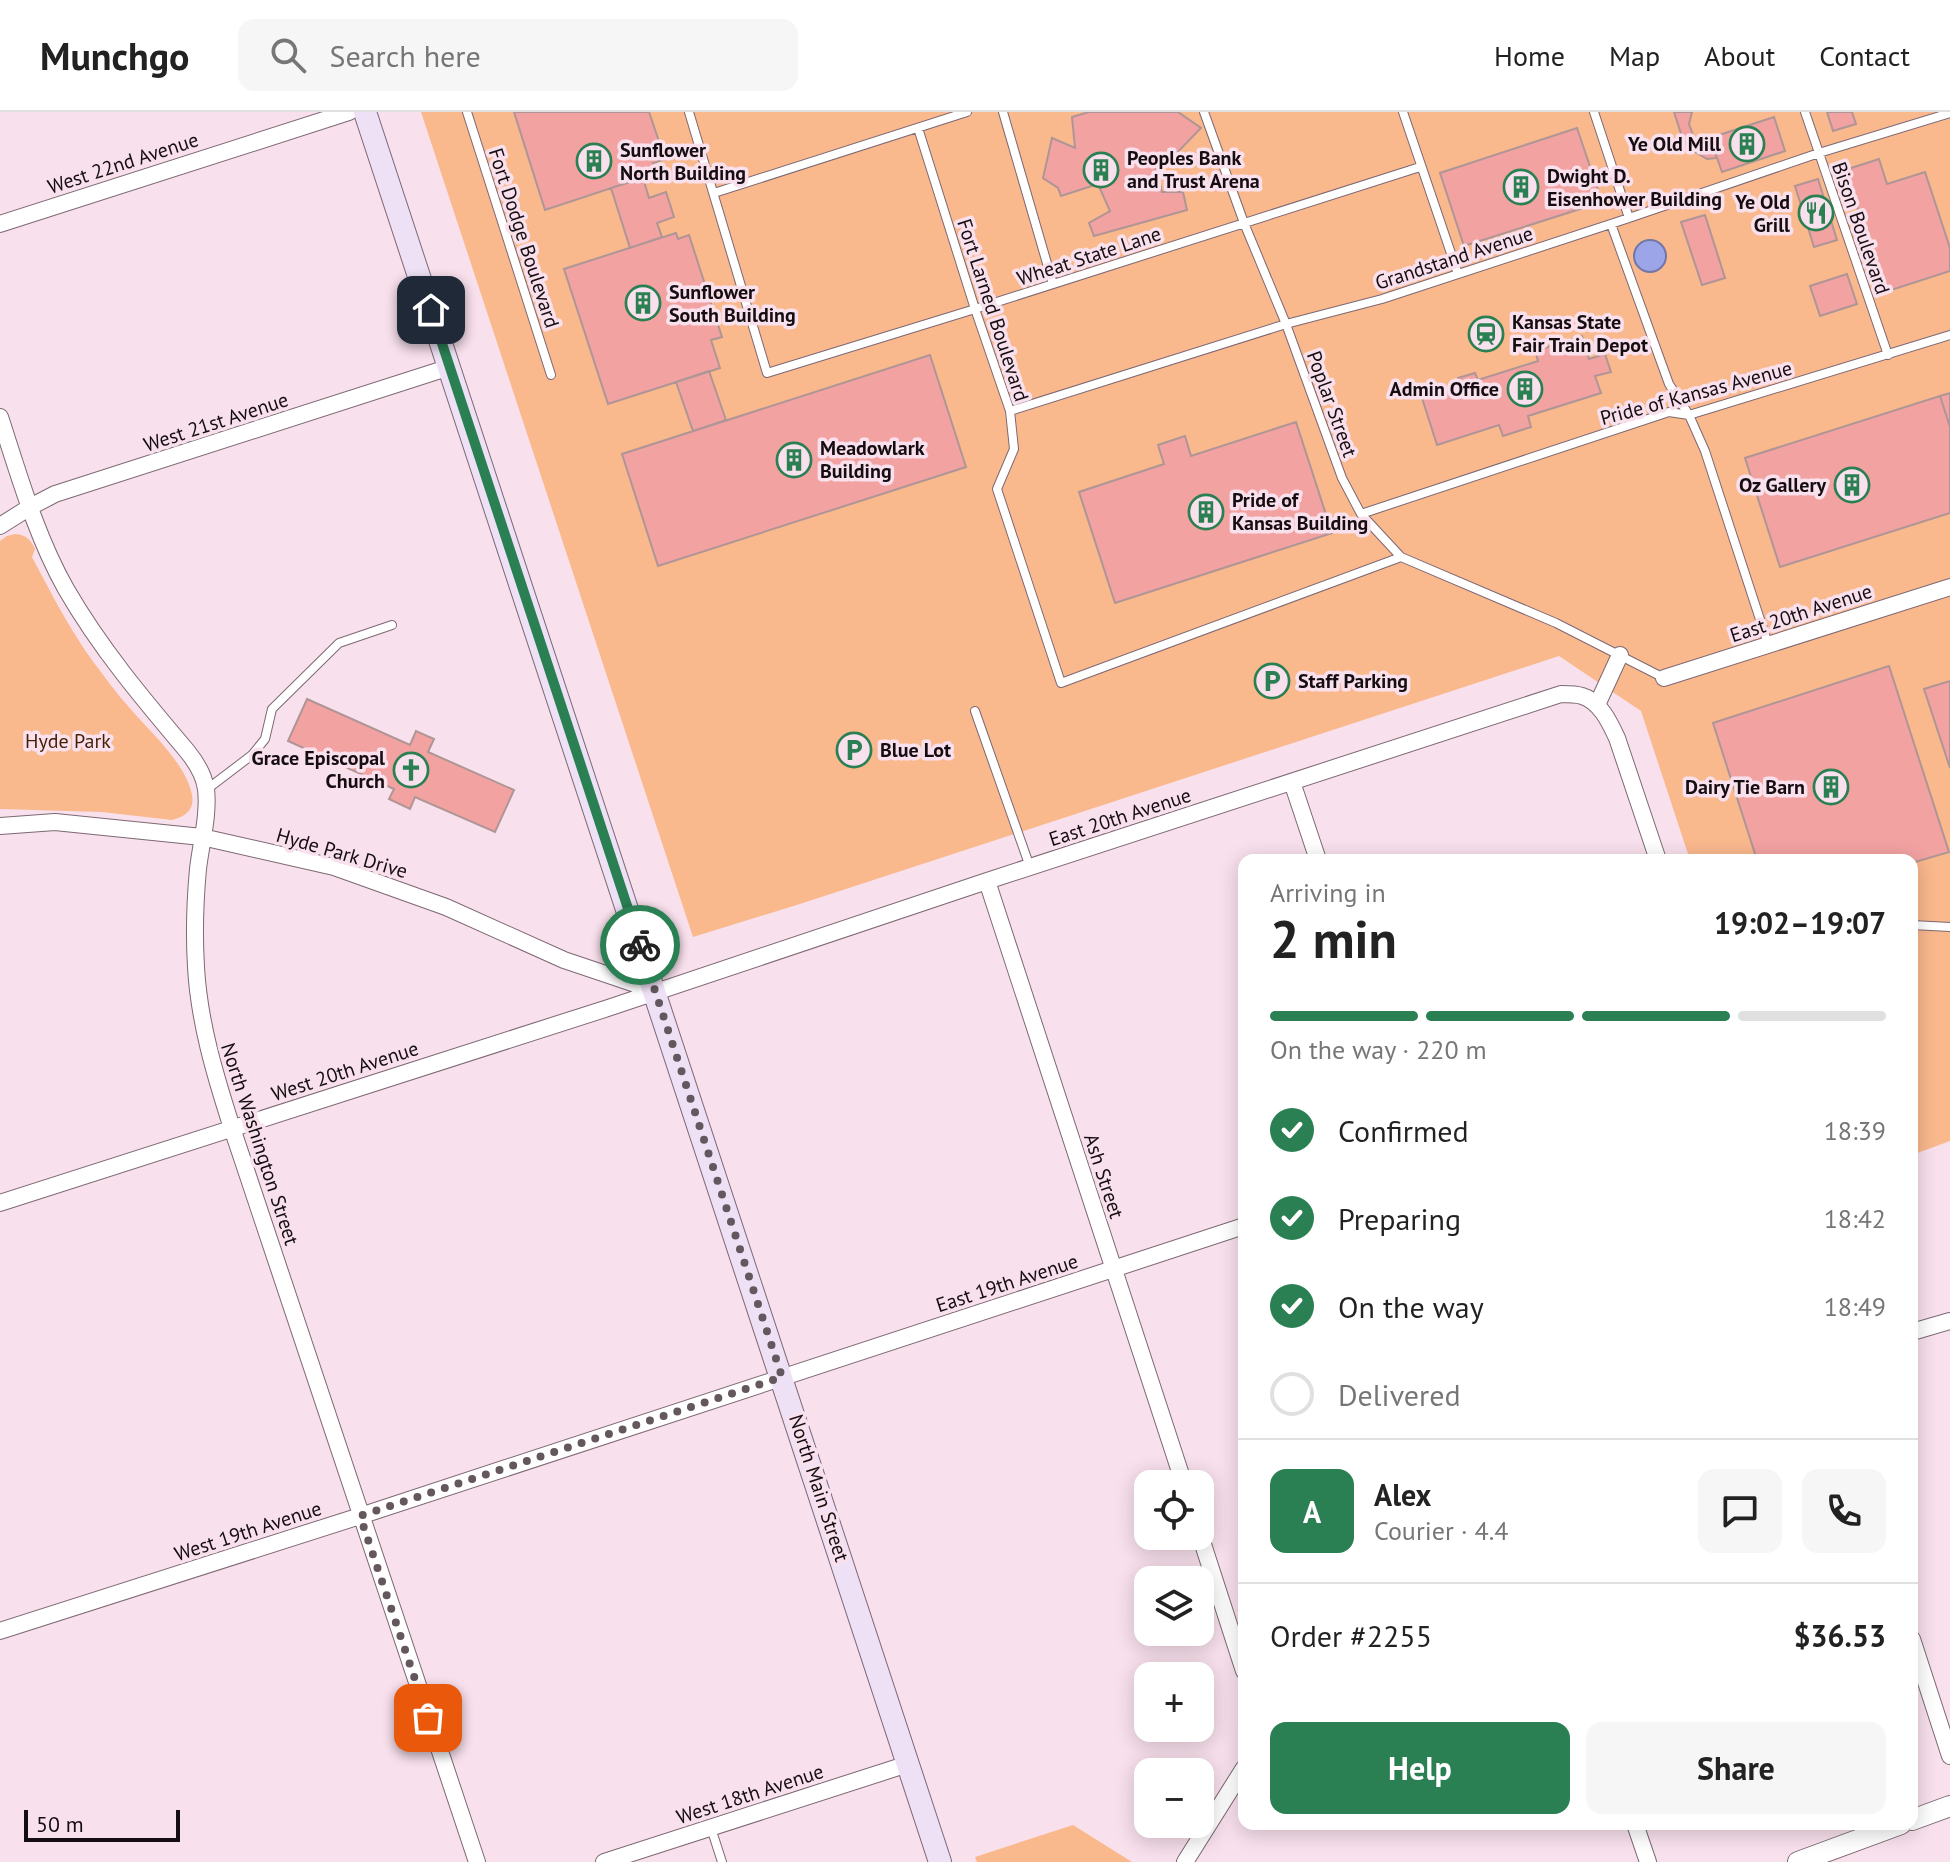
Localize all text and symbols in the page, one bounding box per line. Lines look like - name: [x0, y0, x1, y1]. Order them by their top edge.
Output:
- search box: [238, 19, 798, 91]
- text: Munchgo: [40, 31, 190, 80]
- icon: search: [266, 33, 310, 77]
- text: Search here: [330, 36, 481, 75]
- text: Home: [1494, 37, 1565, 74]
- text: Map: [1609, 37, 1660, 74]
- text: About: [1704, 37, 1775, 74]
- text: Contact: [1819, 37, 1910, 74]
- building icon: Ye Old Mill: [1728, 125, 1766, 163]
- street label: West 22nd Avenue: [44, 126, 202, 200]
- place label: Ye Old Mill: [1627, 131, 1721, 157]
- place label: Sunflower North Building: [620, 137, 746, 186]
- building icon: Sunflower North Building: [575, 142, 613, 180]
- street label: Fort Dodge Boulevard: [483, 145, 565, 331]
- place label: Peoples Bank and Trust Arena: [1127, 145, 1260, 194]
- building icon: Peoples Bank and Trust Arena: [1082, 151, 1120, 189]
- street label: Bison Boulevard: [1826, 158, 1896, 298]
- place label: Dwight D. Eisenhower Building: [1547, 163, 1722, 212]
- building icon: Dwight D. Eisenhower Building: [1502, 168, 1540, 206]
- place label: Ye Old Grill: [1734, 189, 1790, 238]
- restaurant icon: Ye Old Grill: [1797, 194, 1835, 232]
- street label: Fort Larned Boulevard: [951, 215, 1035, 405]
- street label: Wheat State Lane: [1014, 220, 1164, 292]
- street label: Grandstand Avenue: [1372, 220, 1536, 296]
- pin: [397, 276, 465, 344]
- place label: Sunflower South Building: [669, 279, 796, 328]
- building icon: Sunflower South Building: [624, 284, 662, 322]
- icon: home: [409, 288, 453, 332]
- place label: Kansas State Fair Train Depot: [1512, 309, 1648, 358]
- station icon: Kansas State Fair Train Depot: [1467, 315, 1505, 353]
- street label: Poplar Street: [1301, 347, 1363, 461]
- street label: Pride of Kansas Avenue: [1597, 355, 1795, 431]
- building icon: Admin Office: [1506, 370, 1544, 408]
- place label: Admin Office: [1390, 376, 1499, 402]
- street label: West 21st Avenue: [140, 386, 292, 458]
- place label: Meadowlark Building: [820, 435, 925, 484]
- building icon: Meadowlark Building: [775, 441, 813, 479]
- building icon: Oz Gallery: [1833, 466, 1871, 504]
- place label: Oz Gallery: [1739, 472, 1826, 498]
- place label: Pride of Kansas Building: [1232, 487, 1368, 536]
- building icon: Pride of Kansas Building: [1187, 493, 1225, 531]
- street label: East 20th Avenue: [1727, 578, 1875, 648]
- parking icon: Staff Parking: [1253, 662, 1291, 700]
- place label: Staff Parking: [1298, 668, 1408, 694]
- park label: Hyde Park: [25, 728, 111, 754]
- parking icon: Blue Lot: [835, 731, 873, 769]
- place label: Blue Lot: [880, 737, 951, 763]
- place label: Grace Episcopal Church: [252, 745, 385, 794]
- church icon: Grace Episcopal Church: [392, 751, 430, 789]
- building icon: Dairy Tie Barn: [1812, 768, 1850, 806]
- place label: Dairy Tie Barn: [1685, 774, 1805, 800]
- street label: East 20th Avenue: [1046, 782, 1194, 852]
- street label: Hyde Park Drive: [273, 822, 411, 884]
- text: Arriving in: [1270, 876, 1386, 909]
- text: 19:02–19:07: [1714, 903, 1886, 942]
- courier: [600, 905, 680, 985]
- text: 2 min: [1270, 905, 1397, 972]
- icon: bike: [618, 923, 662, 967]
- text: On the way · 220 m: [1270, 1033, 1487, 1066]
- street label: West 20th Avenue: [268, 1035, 422, 1107]
- street label: North Washington Street: [215, 1040, 305, 1249]
- icon: check: [1270, 1108, 1314, 1152]
- text: Confirmed: [1338, 1111, 1469, 1150]
- text: 18:39: [1824, 1114, 1886, 1147]
- street label: Ash Street: [1078, 1130, 1130, 1222]
- icon: check: [1270, 1196, 1314, 1240]
- text: Preparing: [1338, 1199, 1461, 1238]
- text: 18:42: [1824, 1202, 1886, 1235]
- street label: East 19th Avenue: [933, 1248, 1081, 1318]
- icon: check: [1270, 1284, 1314, 1328]
- text: On the way: [1338, 1287, 1484, 1326]
- text: 18:49: [1824, 1290, 1886, 1323]
- text: Delivered: [1338, 1375, 1461, 1414]
- street label: North Main Street: [783, 1411, 855, 1565]
- button: chat: [1698, 1469, 1782, 1553]
- button: phone: [1802, 1469, 1886, 1553]
- map controls: [1134, 1470, 1214, 1838]
- button: locate: [1134, 1470, 1214, 1550]
- text: Alex: [1374, 1475, 1431, 1514]
- text: A: [1303, 1492, 1321, 1531]
- street label: West 19th Avenue: [171, 1495, 325, 1567]
- text: Courier · 4.4: [1374, 1514, 1508, 1547]
- button: layers: [1134, 1566, 1214, 1646]
- text: Order #2255: [1270, 1616, 1432, 1655]
- text: $36.53: [1794, 1616, 1886, 1655]
- button: +: [1134, 1662, 1214, 1742]
- pin: [394, 1684, 462, 1752]
- icon: bag: [406, 1696, 450, 1740]
- button: Help: [1270, 1722, 1570, 1814]
- button: Share: [1586, 1722, 1886, 1814]
- street label: West 18th Avenue: [673, 1758, 827, 1830]
- button: −: [1134, 1758, 1214, 1838]
- scale bar: [24, 1806, 180, 1842]
- text: 50 m: [36, 1810, 84, 1838]

